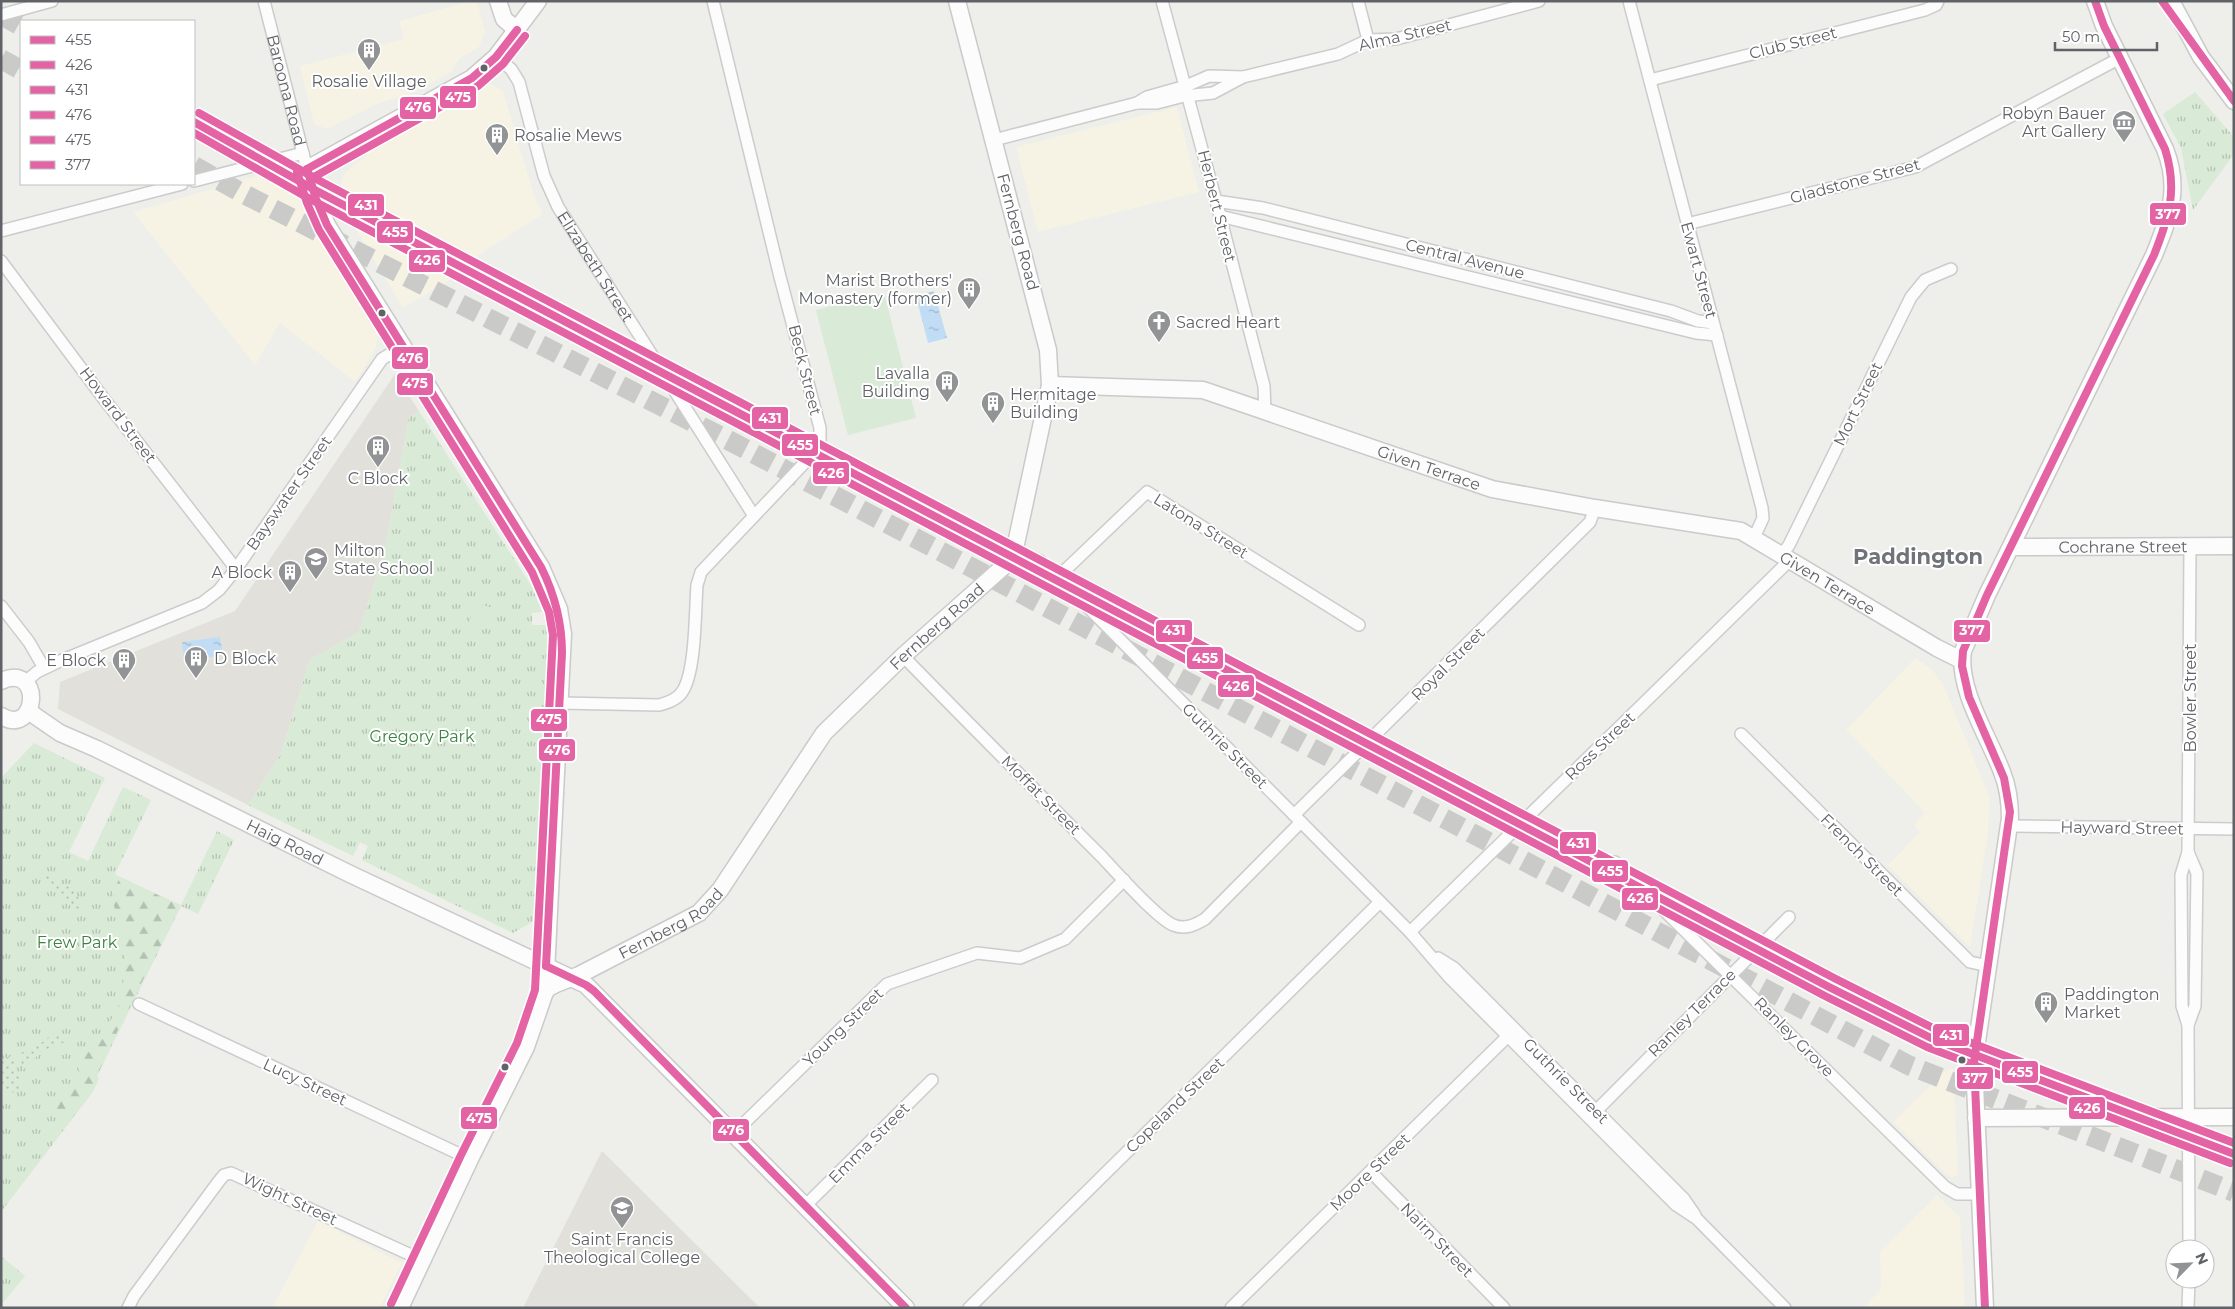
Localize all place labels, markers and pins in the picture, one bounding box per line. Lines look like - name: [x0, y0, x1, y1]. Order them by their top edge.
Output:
- building icon: Rosalie Village: [356, 37, 382, 71]
- unlabelled marker: [479, 63, 489, 73]
- place label: Rosalie Village: [311, 72, 427, 91]
- place label: Robyn Bauer Art Gallery: [2002, 104, 2106, 141]
- museum icon: Robyn Bauer Art Gallery: [2111, 109, 2137, 143]
- building icon: Rosalie Mews: [484, 122, 510, 156]
- place label: Rosalie Mews: [514, 126, 622, 145]
- place label: Marist Brothers' Monastery (former): [799, 271, 952, 308]
- building icon: Marist Brothers' Monastery (former): [956, 276, 982, 310]
- unlabelled marker: [377, 308, 387, 318]
- church icon: Sacred Heart: [1146, 309, 1172, 343]
- place label: Sacred Heart: [1176, 313, 1281, 332]
- place label: Lavalla Building: [862, 364, 930, 401]
- building icon: Lavalla Building: [934, 369, 960, 403]
- place label: Hermitage Building: [1010, 385, 1096, 422]
- building icon: Hermitage Building: [980, 390, 1006, 424]
- building icon: C Block: [365, 434, 391, 468]
- place label: C Block: [348, 469, 409, 488]
- place label: Milton State School: [334, 541, 433, 578]
- school or university icon: Milton State School: [303, 546, 329, 580]
- building icon: A Block: [277, 559, 303, 593]
- place label: A Block: [211, 563, 272, 582]
- building icon: D Block: [183, 645, 209, 679]
- building icon: E Block: [111, 647, 137, 681]
- place label: D Block: [214, 649, 277, 668]
- place label: E Block: [46, 651, 106, 670]
- place label: Paddington Market: [2064, 985, 2160, 1022]
- building icon: Paddington Market: [2033, 990, 2059, 1024]
- unlabelled marker: [1957, 1055, 1967, 1065]
- unlabelled marker: [500, 1062, 510, 1072]
- school or university icon: Saint Francis Theological College: [609, 1195, 635, 1229]
- place label: Saint Francis Theological College: [544, 1230, 700, 1267]

